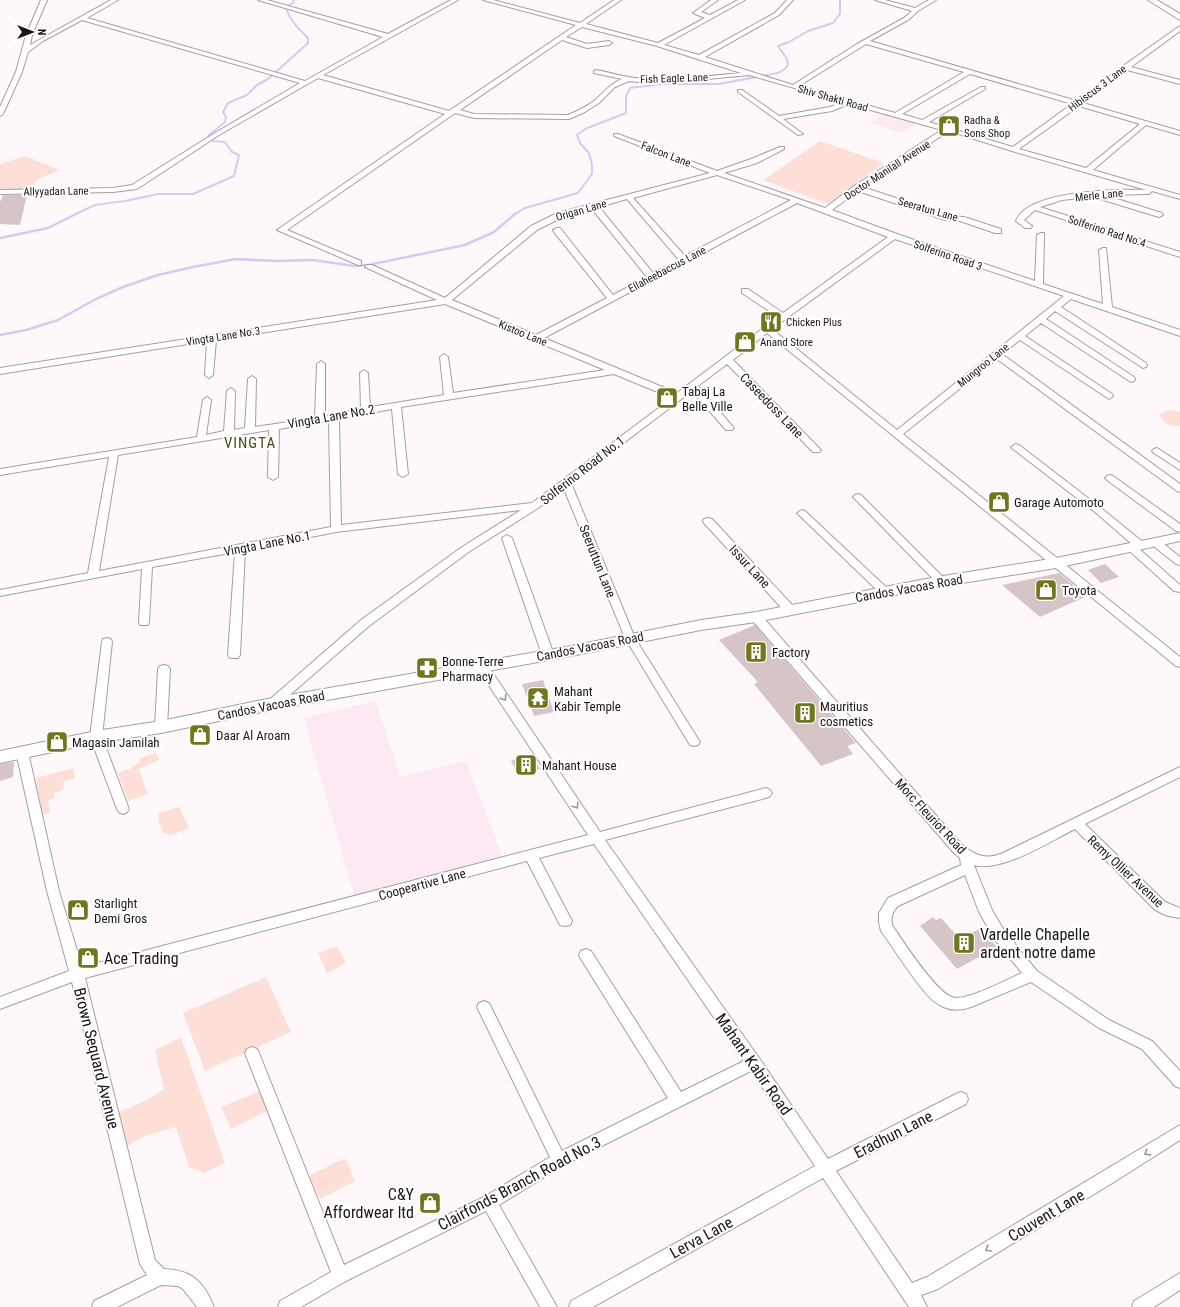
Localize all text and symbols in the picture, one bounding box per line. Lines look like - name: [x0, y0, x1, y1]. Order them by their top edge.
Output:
- north arrow: [12, 12, 52, 52]
- text: N: [35, 29, 48, 36]
- street label: Hibiscus 3 Lane: [1066, 62, 1129, 114]
- street label: Fish Eagle Lane: [640, 71, 708, 86]
- street label: Shiv Shakti Road: [796, 82, 869, 115]
- shop icon: Radha & Sons Shop: [936, 113, 962, 139]
- place label: Radha & Sons Shop: [964, 114, 1010, 140]
- street label: Doctor Manilall Avenue: [842, 138, 933, 203]
- street label: Falcon Lane: [639, 139, 693, 170]
- street label: Allyyadan Lane: [23, 184, 89, 199]
- street label: Merle Lane: [1074, 187, 1124, 204]
- street label: Seeratun Lane: [896, 195, 959, 224]
- street label: Origan Lane: [554, 197, 608, 224]
- street label: Solferino Rad No.4: [1066, 213, 1148, 250]
- street label: Solferino Road 3: [912, 238, 984, 273]
- street label: Ellaheebaccus Lane: [626, 243, 708, 295]
- restaurant icon: Chicken Plus: [758, 309, 784, 335]
- place label: Chicken Plus: [786, 316, 842, 329]
- street label: Kistoo Lane: [497, 318, 549, 349]
- street label: Vingta Lane No.3: [185, 324, 261, 349]
- shop icon: Anand Store: [732, 329, 758, 355]
- place label: Anand Store: [760, 336, 813, 349]
- street label: Mungroo Lane: [955, 341, 1012, 390]
- street label: Caseedoss Lane: [737, 370, 806, 441]
- place label: Tabaj La Belle Ville: [682, 384, 733, 414]
- shop icon: Tabaj La Belle Ville: [654, 385, 680, 411]
- street label: Vingta Lane No.2: [286, 401, 376, 432]
- street label: Solferino Road No.1: [537, 433, 627, 508]
- district label: VINGTA: [224, 434, 276, 452]
- shop icon: Garage Automoto: [986, 489, 1012, 515]
- place label: Garage Automoto: [1014, 495, 1104, 510]
- street label: Seeruttun Lane: [576, 523, 619, 600]
- street label: Vingta Lane No.1: [222, 528, 312, 559]
- street label: Issur Lane: [726, 542, 773, 591]
- street label: Candos Vacoas Road: [854, 572, 964, 605]
- shop icon: Toyota: [1033, 577, 1059, 603]
- place label: Toyota: [1062, 583, 1097, 598]
- street label: Candos Vacoas Road: [535, 629, 645, 664]
- building icon: Factory: [743, 639, 769, 665]
- place label: Factory: [772, 645, 811, 660]
- place label: Bonne-Terre Pharmacy: [442, 654, 504, 684]
- pharmacy icon: Bonne-Terre Pharmacy: [414, 655, 440, 681]
- place label: Mahant Kabir Temple: [554, 684, 621, 714]
- temple icon: Mahant Kabir Temple: [525, 685, 551, 711]
- street label: Candos Vacoas Road: [216, 688, 326, 723]
- one-way arrow: [499, 694, 506, 701]
- place label: Mauritius cosmetics: [820, 699, 873, 729]
- building icon: Mauritius cosmetics: [792, 700, 818, 726]
- shop icon: Daar Al Aroam: [187, 722, 213, 748]
- place label: Daar Al Aroam: [216, 728, 290, 743]
- shop icon: Magasin Jamilah: [44, 729, 70, 755]
- place label: Magasin Jamilah: [72, 735, 160, 750]
- building icon: Mahant House: [513, 752, 539, 778]
- place label: Mahant House: [542, 758, 617, 773]
- street label: Morc Fleuriot Road: [892, 776, 969, 857]
- one-way arrow: [571, 802, 578, 809]
- street label: Remy Ollier Avenue: [1085, 832, 1167, 910]
- street label: Coopeartive Lane: [377, 866, 467, 903]
- place label: Starlight Demi Gros: [94, 896, 147, 926]
- shop icon: Starlight Demi Gros: [65, 897, 91, 923]
- place label: Vardelle Chapelle ardent notre dame: [980, 925, 1096, 962]
- building icon: Vardelle Chapelle ardent notre dame: [951, 930, 977, 956]
- shop icon: Ace Trading: [75, 945, 101, 971]
- place label: Ace Trading: [104, 949, 179, 968]
- street label: Brown Sequard Avenue: [70, 986, 123, 1131]
- street label: Mahant Kabir Road: [711, 1010, 796, 1119]
- street label: Eradhun Lane: [851, 1107, 936, 1162]
- street label: Clairfonds Branch Road No.3: [434, 1132, 604, 1235]
- one-way arrow: [1144, 1148, 1151, 1156]
- place label: C&Y Affordwear ltd: [324, 1185, 415, 1222]
- street label: Couvent Lane: [1005, 1185, 1088, 1246]
- shop icon: C&Y Affordwear ltd: [417, 1190, 443, 1216]
- street label: Lerva Lane: [667, 1212, 736, 1262]
- one-way arrow: [985, 1245, 992, 1252]

